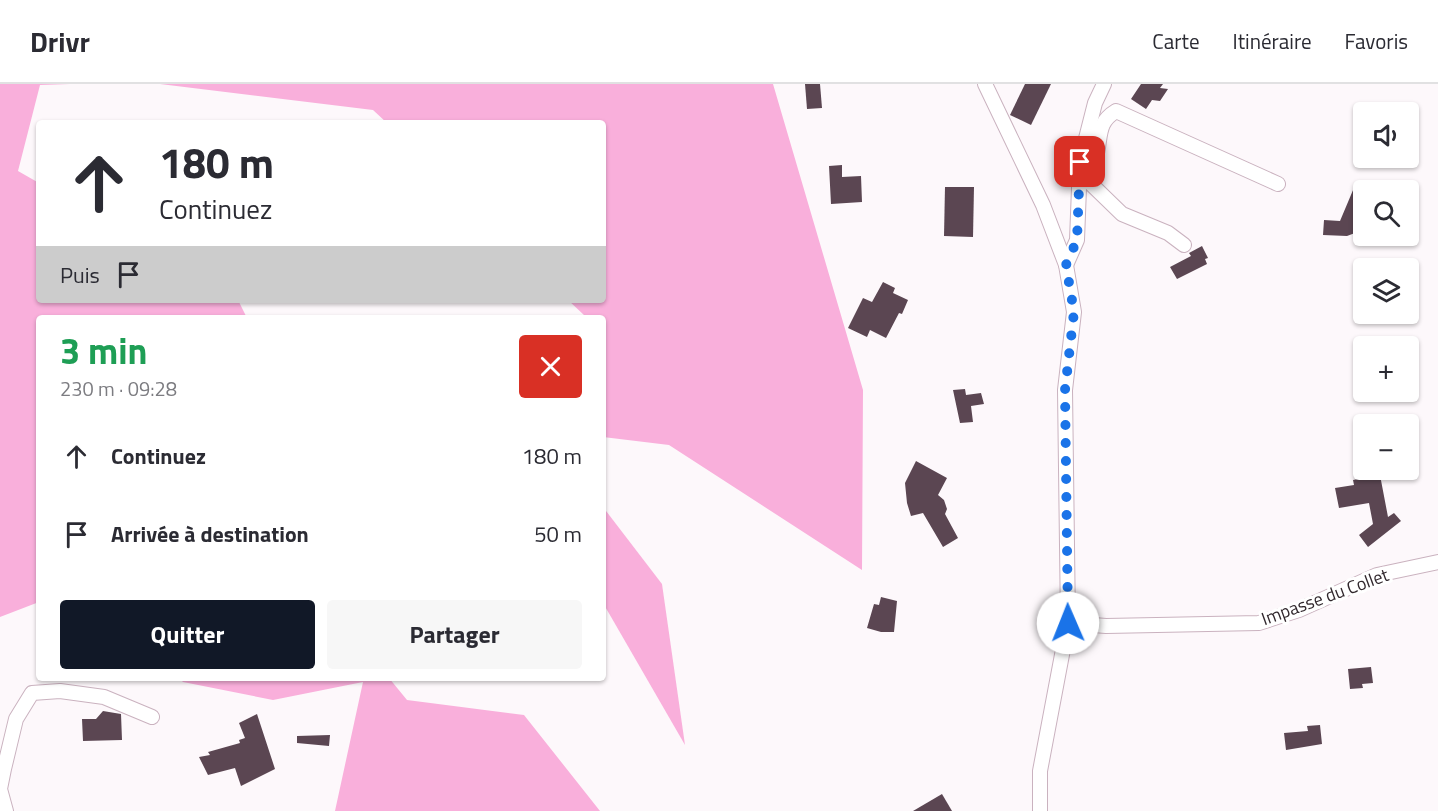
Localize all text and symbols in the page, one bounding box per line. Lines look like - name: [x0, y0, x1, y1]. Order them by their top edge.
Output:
- text: Drivr: [30, 20, 90, 63]
- text: Carte: [1152, 25, 1200, 57]
- text: Itinéraire: [1233, 25, 1312, 57]
- text: Favoris: [1345, 25, 1408, 57]
- map controls: [1353, 102, 1419, 480]
- button: sound: [1353, 102, 1419, 168]
- text: 180 m: [159, 130, 274, 194]
- pin: [1054, 136, 1105, 187]
- icon: ahead: [60, 144, 138, 222]
- icon: arrive: [1063, 145, 1096, 178]
- button: search: [1353, 180, 1419, 246]
- text: Continuez: [159, 188, 272, 229]
- text: Puis: [60, 258, 100, 292]
- icon: arrive: [112, 258, 145, 291]
- button: layers: [1353, 258, 1419, 324]
- text: 3 min: [60, 323, 147, 378]
- button: close: [519, 335, 582, 398]
- button: +: [1353, 336, 1419, 402]
- text: 230 m · 09:28: [60, 373, 177, 404]
- button: −: [1353, 414, 1419, 480]
- text: Continuez: [111, 439, 206, 473]
- text: 180 m: [522, 439, 582, 473]
- icon: ahead: [60, 440, 93, 473]
- text: Arrivée à destination: [111, 517, 309, 551]
- text: 50 m: [534, 517, 582, 551]
- icon: arrive: [60, 518, 93, 551]
- street label: Impasse du Collet: [1257, 561, 1393, 632]
- position arrow: [1036, 591, 1100, 655]
- button: Quitter: [60, 600, 315, 669]
- button: Partager: [327, 600, 582, 669]

